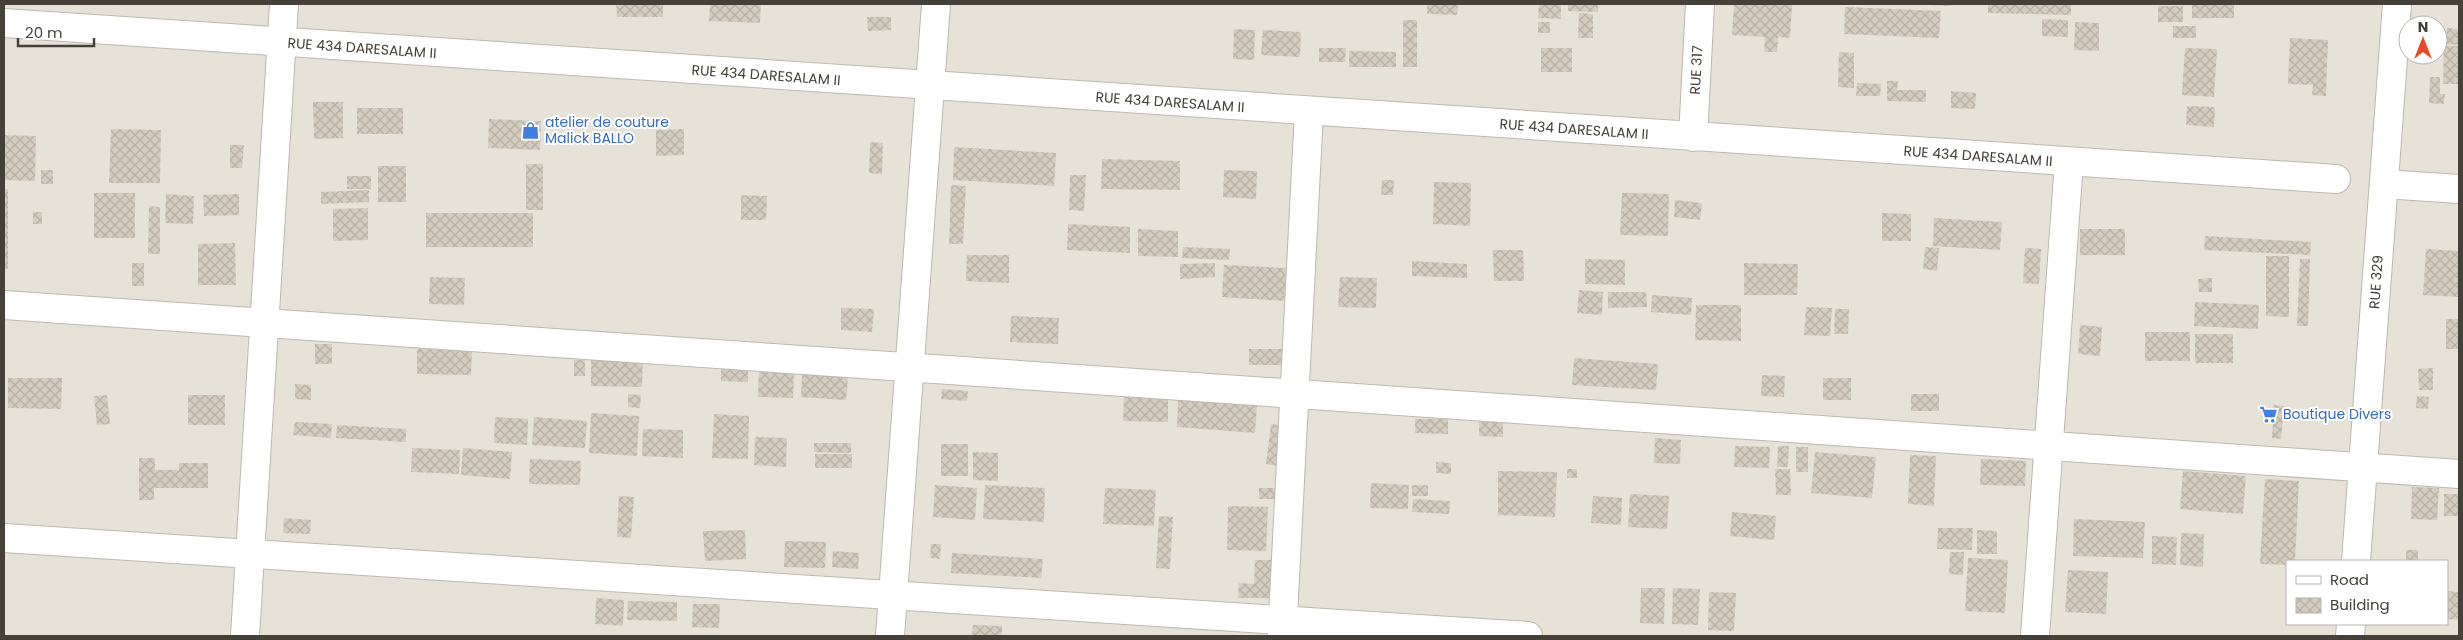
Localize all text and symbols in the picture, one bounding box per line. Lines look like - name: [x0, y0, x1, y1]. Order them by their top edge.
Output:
- scale bar: [18, 15, 94, 47]
- north arrow: [2398, 15, 2448, 65]
- text: N: [2418, 17, 2428, 37]
- text: 20 m: [25, 22, 63, 43]
- street label: RUE 434 DARESALAM II: [287, 33, 437, 63]
- street label: RUE 317: [1685, 45, 1707, 95]
- street label: RUE 434 DARESALAM II: [691, 60, 841, 90]
- street label: RUE 434 DARESALAM II: [1095, 87, 1245, 117]
- place label: atelier de couture Malick BALLO: [545, 112, 669, 148]
- street label: RUE 434 DARESALAM II: [1499, 114, 1649, 144]
- shop icon: atelier de couture Malick BALLO: [521, 120, 541, 140]
- street label: RUE 434 DARESALAM II: [1903, 141, 2053, 171]
- street label: RUE 329: [2364, 254, 2388, 310]
- supermarket icon: Boutique Divers: [2259, 404, 2279, 424]
- place label: Boutique Divers: [2283, 404, 2391, 424]
- legend: [2286, 560, 2448, 625]
- text: Road: [2330, 569, 2369, 590]
- text: Building: [2330, 594, 2390, 615]

